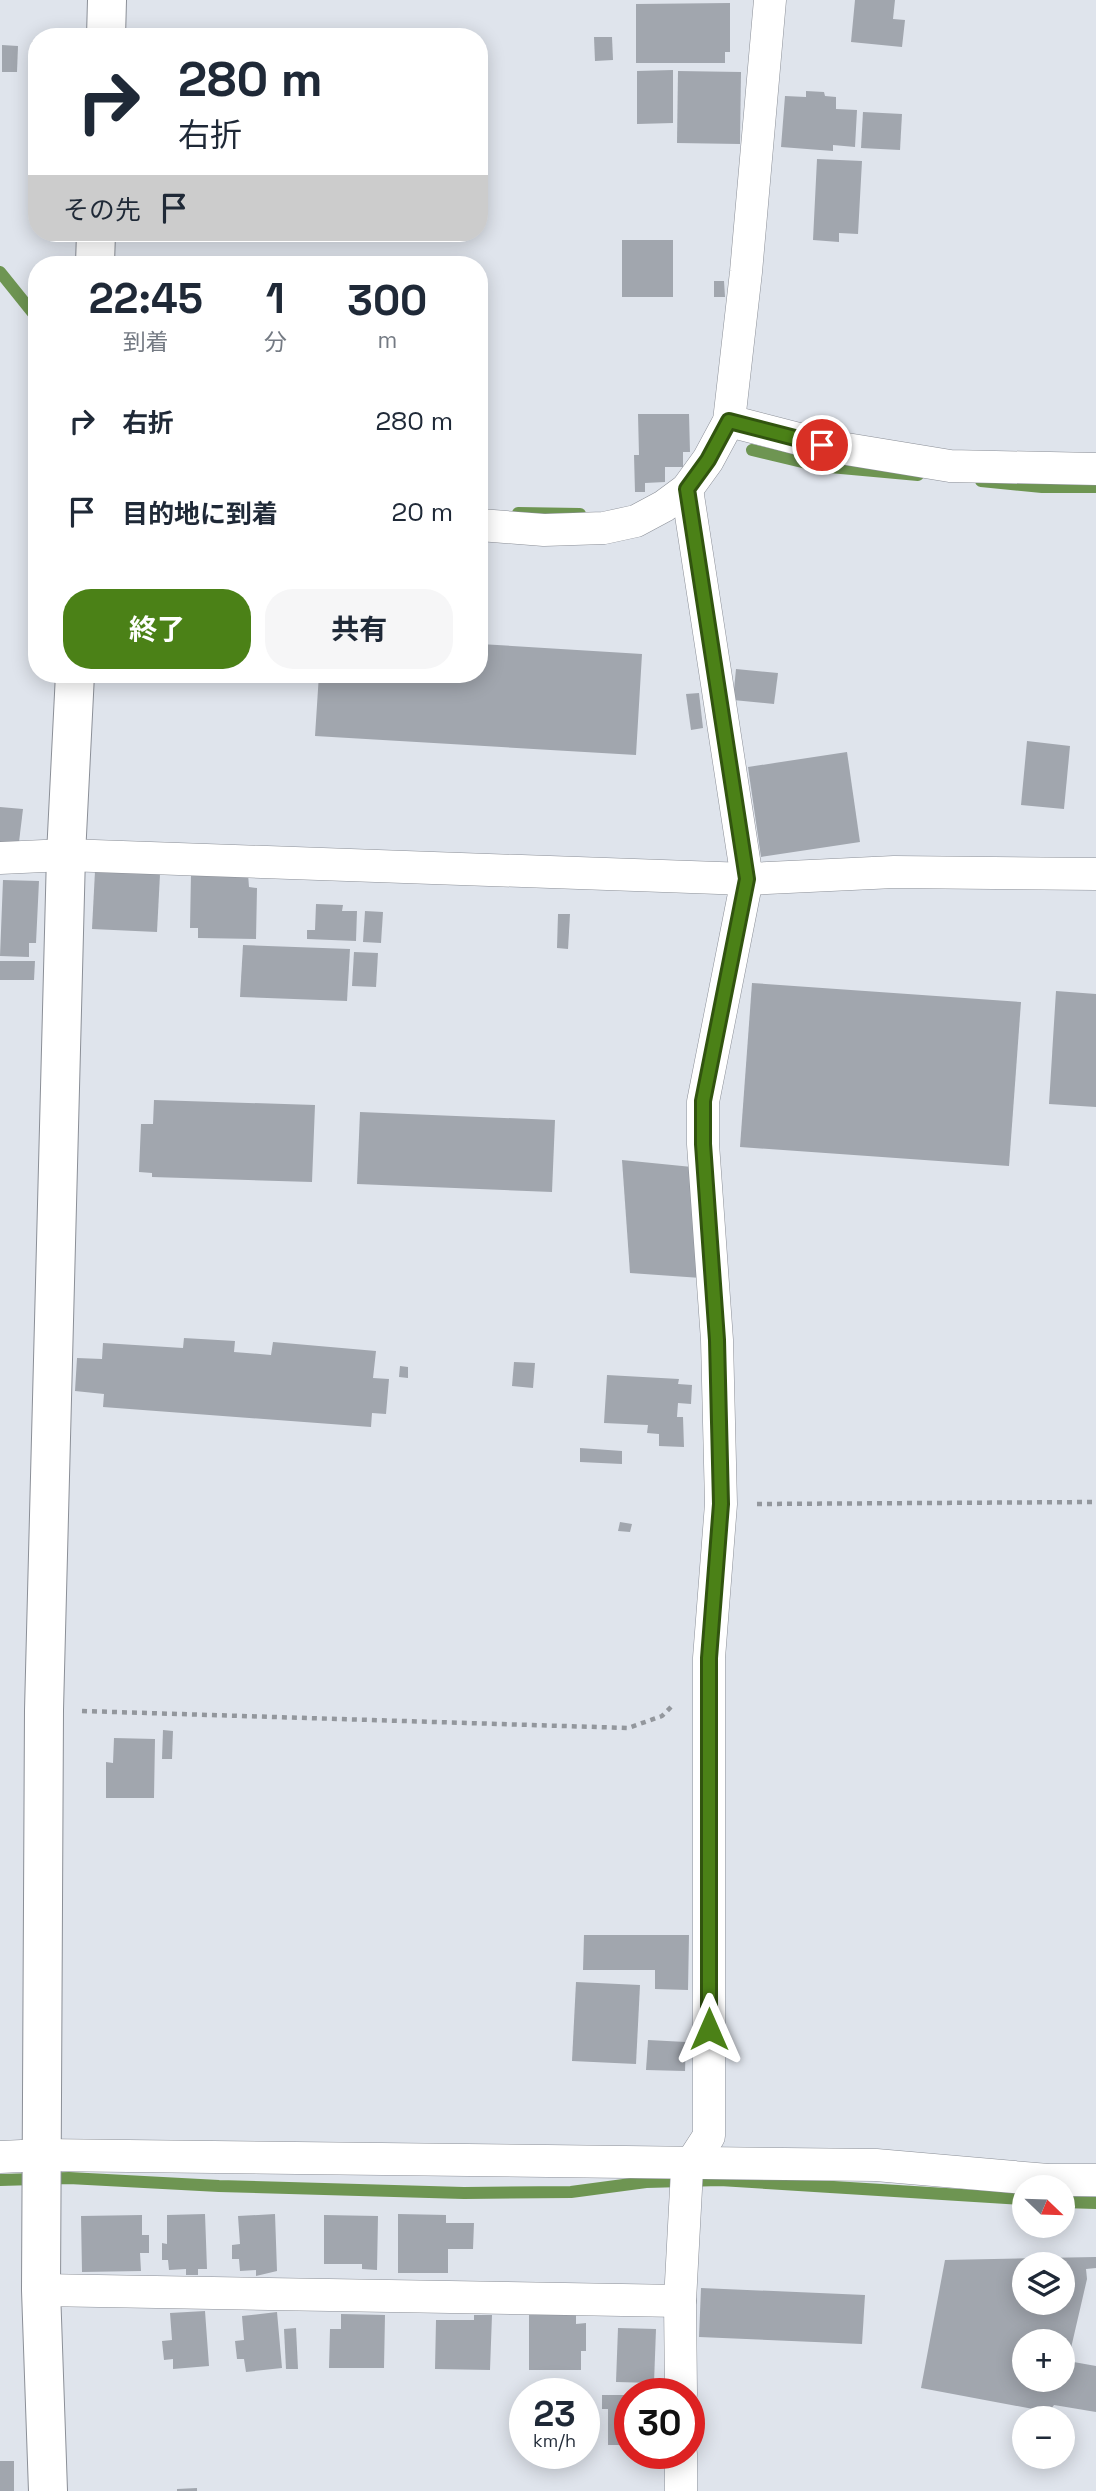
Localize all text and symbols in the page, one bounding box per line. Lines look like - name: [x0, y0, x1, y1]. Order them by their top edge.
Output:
- text: 280 m: [178, 48, 323, 110]
- icon: right: [63, 56, 154, 147]
- text: 右折: [178, 115, 242, 155]
- icon: arrive: [155, 189, 193, 227]
- text: その先: [63, 193, 141, 227]
- text: 22:45: [89, 272, 203, 325]
- text: 1: [266, 272, 285, 325]
- text: 300: [347, 274, 427, 327]
- text: m: [377, 325, 397, 355]
- text: 到着: [123, 327, 169, 357]
- text: 分: [264, 327, 287, 357]
- icon: right: [63, 402, 101, 440]
- text: 280 m: [375, 404, 453, 438]
- text: 右折: [122, 406, 174, 440]
- pin: [792, 415, 852, 475]
- icon: arrive: [803, 426, 841, 464]
- icon: arrive: [63, 493, 101, 531]
- text: 20 m: [392, 495, 453, 529]
- text: 目的地に到着: [122, 497, 278, 531]
- button: 終了: [63, 589, 251, 669]
- button: 共有: [265, 589, 453, 669]
- position arrow: [672, 1992, 746, 2066]
- north arrow: [1012, 2175, 1074, 2238]
- map controls: [1012, 2175, 1075, 2469]
- button: layers: [1012, 2252, 1075, 2315]
- button: +: [1012, 2329, 1075, 2392]
- speed limit sign: 30: [614, 2378, 705, 2469]
- text: 23: [533, 2392, 576, 2436]
- button: −: [1012, 2406, 1075, 2469]
- text: km/h: [533, 2429, 576, 2452]

